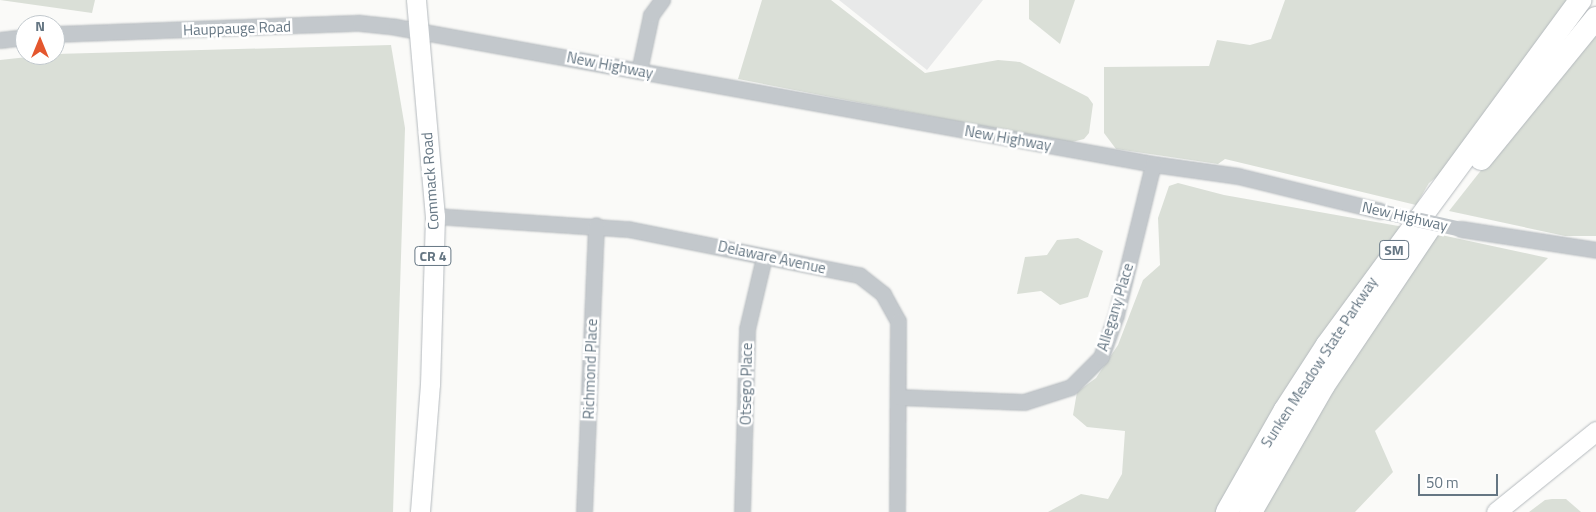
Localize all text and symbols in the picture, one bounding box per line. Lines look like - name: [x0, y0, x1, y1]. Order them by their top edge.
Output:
- north arrow: [15, 15, 65, 65]
- text: N: [35, 15, 45, 36]
- street label: Hauppauge Road: [183, 17, 291, 39]
- street label: New Highway: [565, 48, 655, 82]
- street label: New Highway: [963, 122, 1053, 154]
- street label: Commack Road: [418, 131, 442, 231]
- street label: New Highway: [1360, 197, 1450, 235]
- street label: Delaware Avenue: [716, 237, 828, 277]
- road number: SM: [1379, 238, 1409, 262]
- road number: CR 4: [414, 245, 452, 268]
- street label: Allegany Place: [1093, 261, 1137, 353]
- street label: Sunken Meadow State Parkway: [1257, 273, 1381, 451]
- street label: Richmond Place: [579, 318, 601, 420]
- street label: Otsego Place: [736, 343, 756, 425]
- scale bar: [1421, 464, 1501, 496]
- text: 50 m: [1426, 471, 1459, 494]

